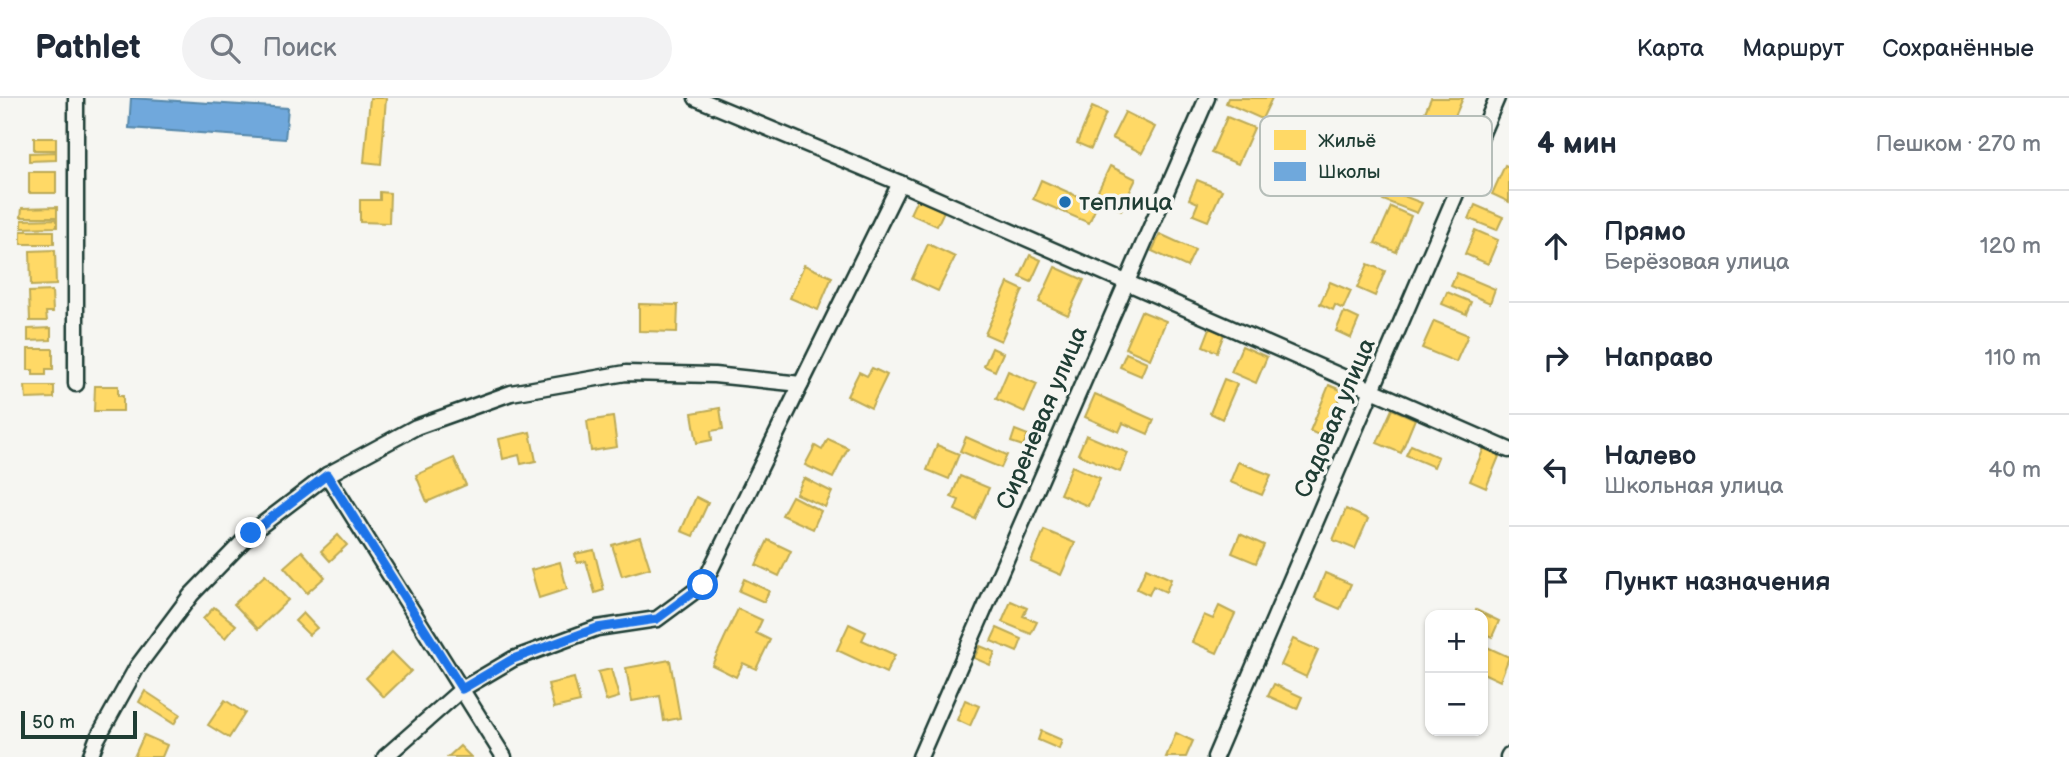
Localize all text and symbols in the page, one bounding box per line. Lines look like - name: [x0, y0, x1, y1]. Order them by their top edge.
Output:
- search box: [182, 17, 672, 80]
- text: Pathlet: [35, 28, 140, 68]
- icon: search: [206, 29, 244, 67]
- text: Поиск: [262, 33, 337, 64]
- text: Карта: [1637, 34, 1704, 63]
- text: Маршрут: [1742, 34, 1844, 63]
- text: Сохранённые: [1882, 34, 2034, 63]
- legend: [1260, 116, 1492, 196]
- text: 4 мин: [1537, 126, 1617, 162]
- text: Жильё: [1318, 130, 1376, 153]
- text: Пешком · 270 m: [1876, 130, 2041, 158]
- text: Школы: [1318, 161, 1380, 184]
- place label: теплица: [1079, 188, 1173, 217]
- marker: теплица: [1057, 194, 1073, 210]
- text: Прямо: [1604, 217, 1686, 248]
- icon: ahead: [1537, 227, 1575, 265]
- text: 120 m: [1980, 232, 2041, 260]
- text: Берёзовая улица: [1604, 248, 1790, 276]
- street label: Сиреневая улица: [990, 322, 1094, 514]
- street label: Садовая улица: [1288, 334, 1382, 502]
- icon: right: [1537, 339, 1575, 377]
- text: Направо: [1604, 343, 1713, 374]
- text: 110 m: [1984, 344, 2041, 372]
- text: Налево: [1604, 441, 1696, 472]
- icon: left: [1537, 451, 1575, 489]
- text: 40 m: [1988, 456, 2041, 484]
- text: Школьная улица: [1604, 472, 1784, 500]
- route end: [235, 517, 266, 548]
- icon: arrive: [1537, 563, 1575, 601]
- text: Пункт назначения: [1604, 567, 1830, 598]
- route start: [687, 569, 718, 600]
- map controls: [1425, 610, 1488, 736]
- button: +: [1425, 610, 1488, 673]
- button: −: [1425, 673, 1488, 736]
- scale bar: [21, 708, 136, 740]
- text: 50 m: [32, 711, 75, 734]

